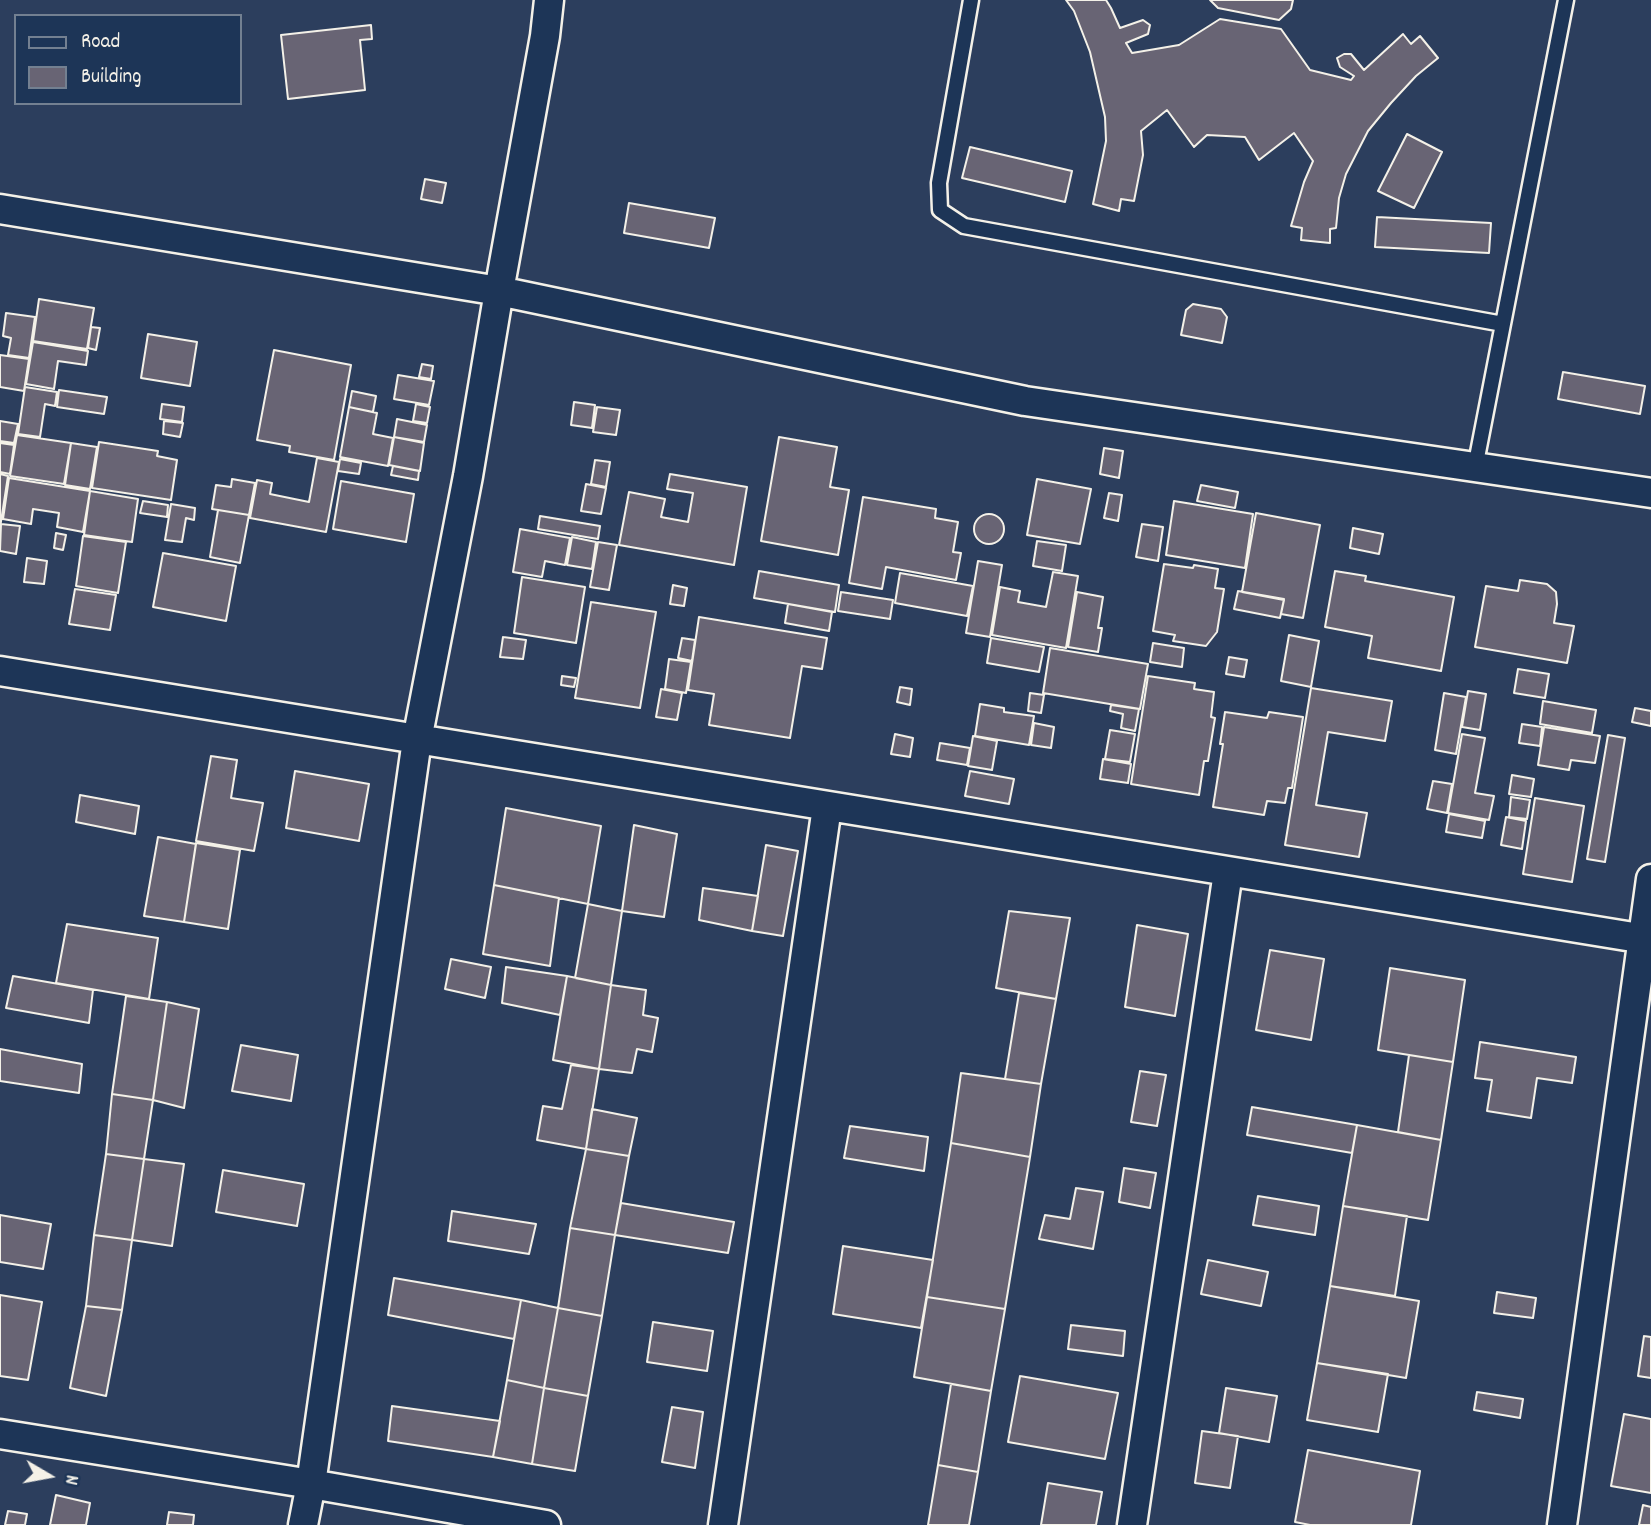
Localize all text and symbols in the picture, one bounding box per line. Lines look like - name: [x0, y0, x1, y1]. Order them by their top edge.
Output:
- legend: [14, 14, 242, 105]
- text: Road: [81, 28, 120, 58]
- text: Building: [81, 63, 141, 93]
- north arrow: [14, 1441, 84, 1511]
- text: N: [56, 1473, 84, 1487]

